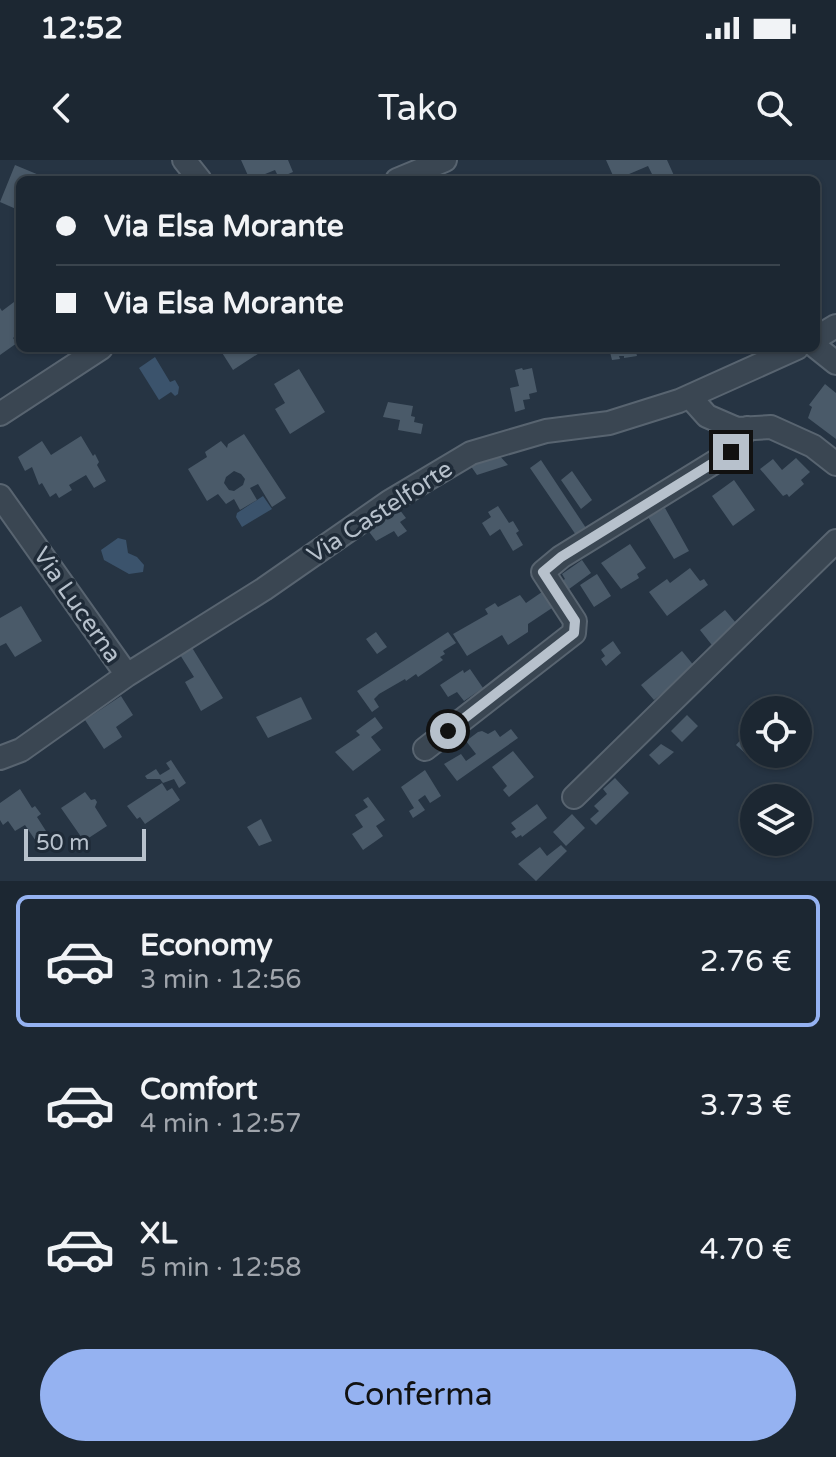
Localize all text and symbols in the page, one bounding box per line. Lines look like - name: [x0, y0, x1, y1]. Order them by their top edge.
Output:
- text: 12:52: [40, 10, 123, 47]
- icon: back: [40, 86, 84, 130]
- icon: search: [752, 86, 796, 130]
- text: Tako: [378, 87, 458, 130]
- text: Via Elsa Morante: [104, 208, 344, 245]
- text: Via Elsa Morante: [104, 285, 344, 322]
- route end: [713, 434, 749, 470]
- street label: Via Castelforte: [302, 454, 458, 570]
- street label: Via Lucerna: [27, 542, 127, 668]
- map controls: [740, 696, 812, 856]
- button: locate: [740, 696, 812, 768]
- route start: [430, 713, 466, 749]
- button: layers: [740, 784, 812, 856]
- scale bar: [24, 825, 146, 861]
- text: 50 m: [36, 830, 90, 856]
- icon: car: [44, 925, 116, 997]
- text: Economy: [140, 927, 273, 964]
- text: 2.76 €: [700, 943, 792, 980]
- text: 3 min · 12:56: [140, 964, 302, 995]
- icon: car: [44, 1069, 116, 1141]
- text: Comfort: [140, 1071, 258, 1108]
- text: 3.73 €: [700, 1087, 792, 1124]
- text: 4 min · 12:57: [140, 1108, 302, 1139]
- icon: car: [44, 1213, 116, 1285]
- text: XL: [140, 1215, 177, 1252]
- text: 4.70 €: [700, 1231, 792, 1268]
- text: 5 min · 12:58: [140, 1252, 302, 1283]
- button: Conferma: [40, 1349, 796, 1441]

